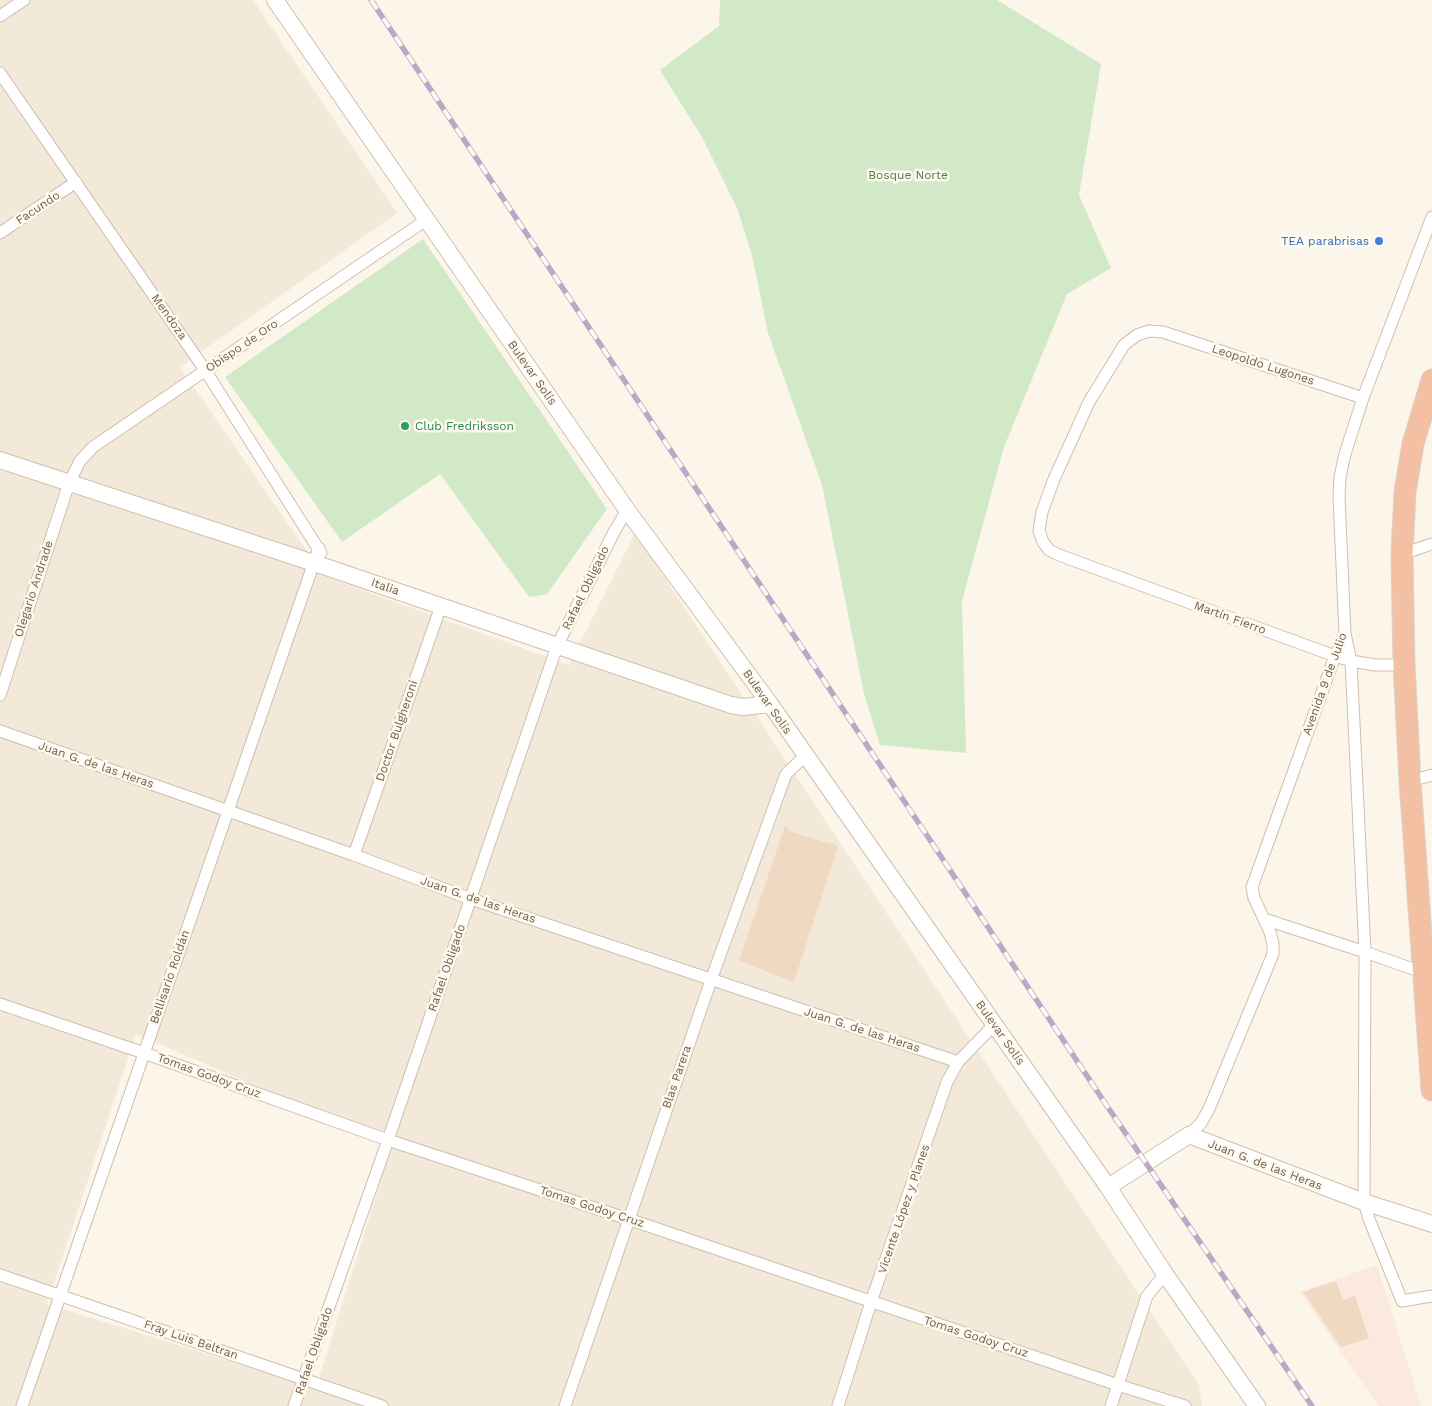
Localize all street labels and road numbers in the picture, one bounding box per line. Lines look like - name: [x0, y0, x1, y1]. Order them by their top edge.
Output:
- street label: Facundo: [13, 188, 63, 228]
- street label: Mendoza: [148, 291, 190, 343]
- street label: Obispo de Oro: [203, 317, 281, 375]
- street label: Bulevar Solís: [504, 338, 560, 408]
- street label: Leopoldo Lugones: [1210, 342, 1316, 388]
- street label: Olegario Andrade: [12, 539, 56, 639]
- street label: Rafael Obligado: [559, 544, 613, 632]
- street label: Italia: [369, 575, 401, 599]
- street label: Martín Fierro: [1192, 598, 1268, 638]
- street label: Avenida 9 de Julio: [1300, 631, 1350, 737]
- street label: Bulevar Solís: [739, 667, 795, 737]
- street label: Doctor Bulgheroni: [373, 679, 421, 783]
- street label: Juan G. de las Heras: [36, 738, 156, 792]
- street label: Juan G. de las Heras: [418, 873, 538, 927]
- street label: Rafael Obligado: [425, 922, 469, 1014]
- street label: Bellisario Roldán: [147, 928, 193, 1026]
- street label: Bulevar Solís: [972, 998, 1028, 1068]
- street label: Juan G. de las Heras: [802, 1004, 922, 1056]
- street label: Blas Parera: [659, 1043, 695, 1111]
- street label: Tomas Godoy Cruz: [155, 1051, 263, 1101]
- street label: Juan G. de las Heras: [1206, 1137, 1324, 1193]
- street label: Vicente López y Planes: [875, 1142, 933, 1276]
- street label: Tomas Godoy Cruz: [538, 1183, 646, 1231]
- street label: Rafael Obligado: [292, 1305, 336, 1397]
- street label: Tomas Godoy Cruz: [922, 1313, 1030, 1361]
- street label: Fray Luis Beltran: [142, 1317, 240, 1363]

